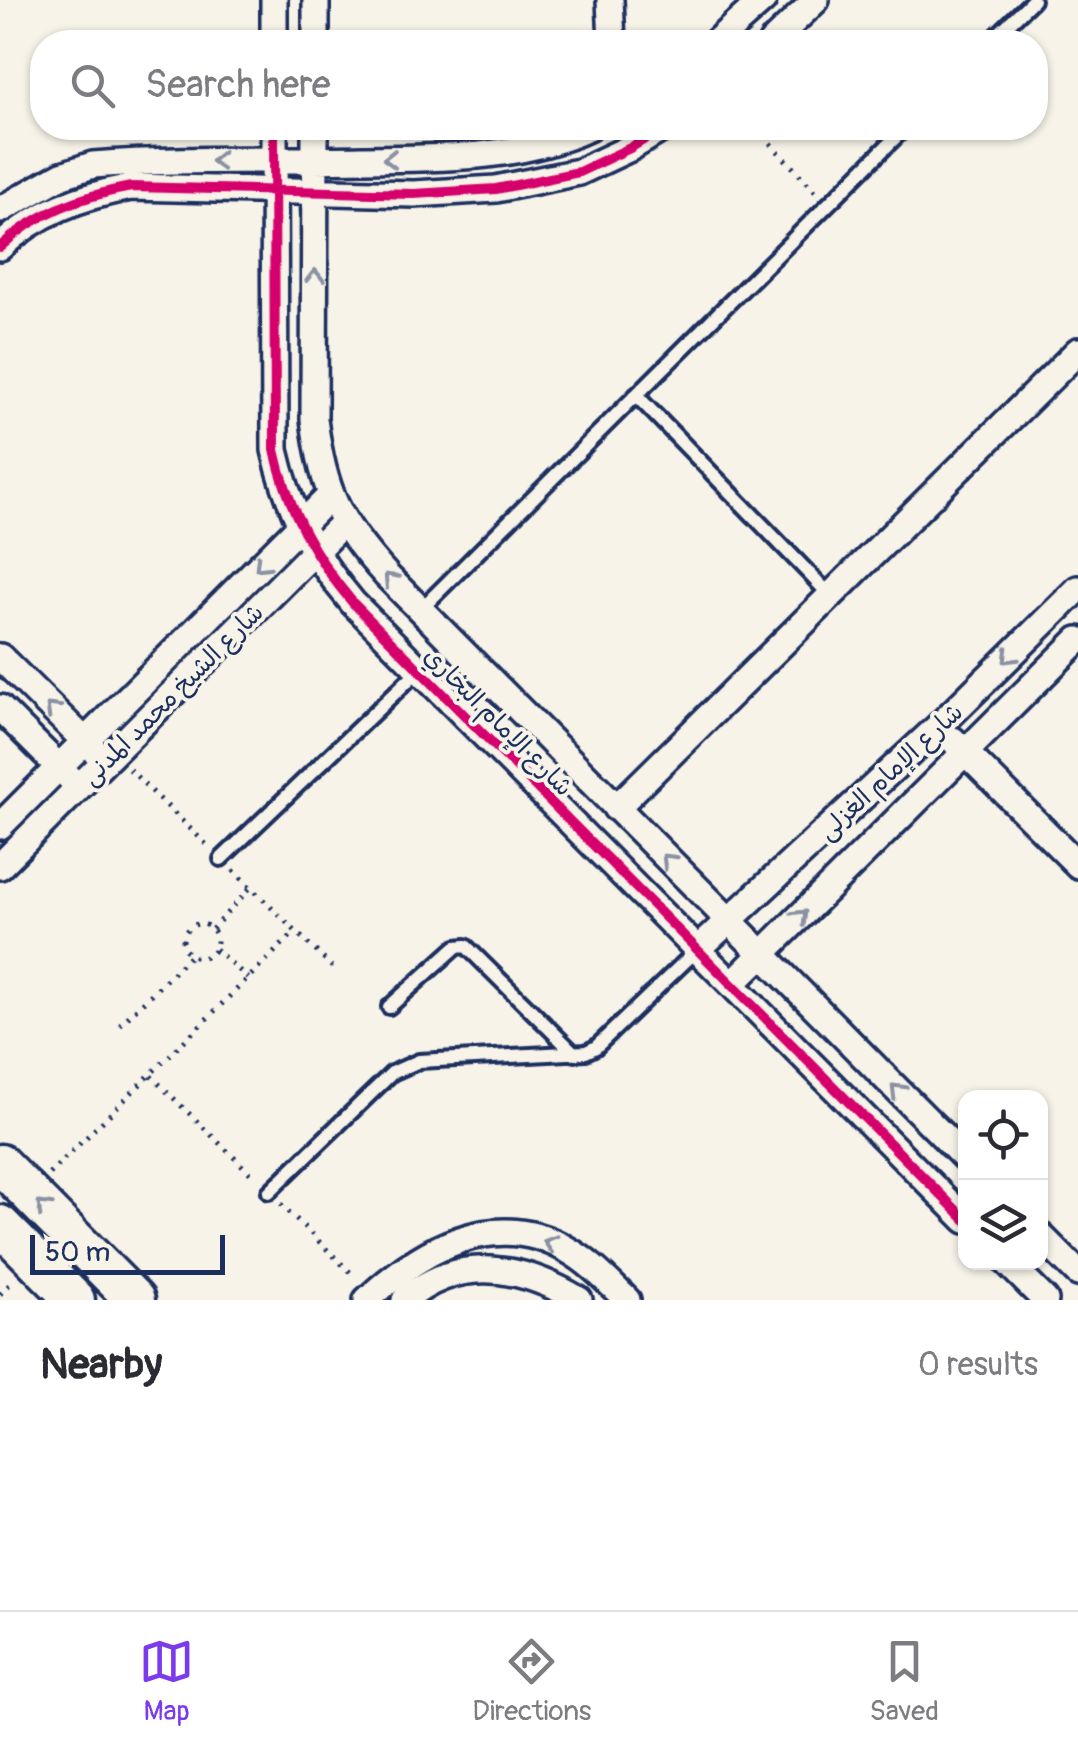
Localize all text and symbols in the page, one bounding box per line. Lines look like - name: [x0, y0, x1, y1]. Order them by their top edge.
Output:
- search box: [30, 30, 1048, 140]
- icon: search: [65, 58, 120, 113]
- text: Search here: [145, 61, 331, 109]
- one-way arrow: [381, 148, 396, 170]
- one-way arrow: [209, 150, 224, 172]
- one-way arrow: [304, 267, 326, 282]
- one-way arrow: [255, 554, 273, 572]
- one-way arrow: [384, 572, 402, 591]
- street label: شارع الشيخ محمد المدنى: [76, 598, 271, 793]
- street label: شارع الإمام البخاري: [416, 641, 579, 804]
- one-way arrow: [1002, 646, 1020, 664]
- street label: شارع الإمام الغزلى: [812, 697, 971, 849]
- one-way arrow: [46, 703, 64, 721]
- one-way arrow: [661, 853, 679, 871]
- one-way arrow: [789, 909, 807, 927]
- one-way arrow: [890, 1084, 908, 1102]
- map controls: [958, 1090, 1048, 1270]
- button: locate: [958, 1090, 1048, 1180]
- button: layers: [958, 1180, 1048, 1270]
- one-way arrow: [36, 1201, 54, 1219]
- scale bar: [30, 1230, 225, 1274]
- one-way arrow: [542, 1234, 559, 1254]
- text: 50 m: [45, 1235, 110, 1270]
- text: Nearby: [40, 1339, 162, 1391]
- text: 0 results: [918, 1345, 1038, 1385]
- tab: Map: [139, 1634, 194, 1729]
- tab: Directions: [472, 1634, 591, 1729]
- tab: Saved: [869, 1634, 939, 1729]

